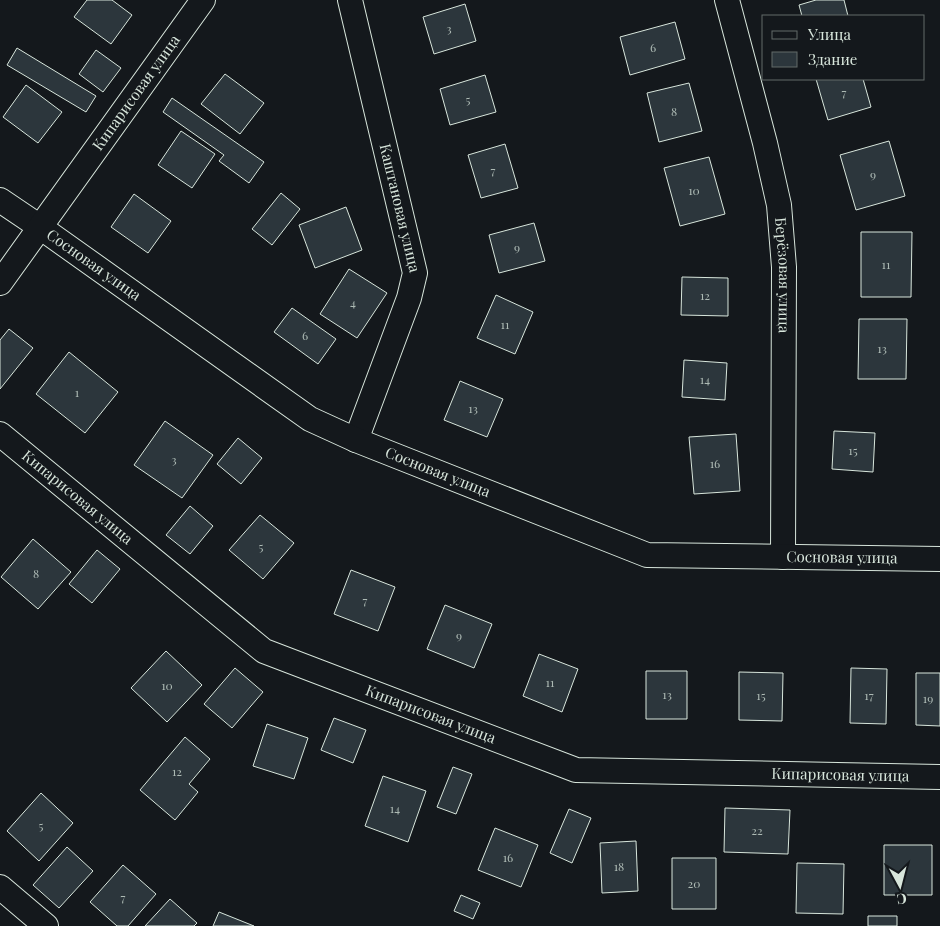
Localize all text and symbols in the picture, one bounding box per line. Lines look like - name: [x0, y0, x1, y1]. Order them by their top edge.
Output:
- legend: [762, 15, 925, 80]
- house number: 3: [446, 20, 452, 36]
- text: Улица: [807, 24, 851, 44]
- street label: Кипарисовая улица: [87, 30, 184, 154]
- house number: 6: [650, 39, 656, 55]
- text: Здание: [808, 49, 857, 69]
- house number: 7: [842, 84, 847, 100]
- house number: 5: [466, 91, 471, 107]
- house number: 8: [671, 103, 677, 119]
- street label: Каштановая улица: [376, 142, 426, 275]
- house number: 7: [491, 162, 496, 178]
- house number: 9: [870, 166, 876, 182]
- house number: 10: [688, 182, 700, 198]
- street label: Берёзовая улица: [771, 216, 795, 334]
- street label: Сосновая улица: [43, 224, 146, 305]
- house number: 9: [514, 239, 520, 255]
- house number: 11: [882, 256, 891, 272]
- house number: 12: [700, 287, 710, 303]
- house number: 4: [350, 294, 356, 310]
- house number: 11: [501, 316, 510, 332]
- house number: 6: [302, 327, 308, 343]
- house number: 13: [877, 340, 887, 356]
- house number: 14: [700, 371, 710, 387]
- house number: 1: [75, 384, 80, 400]
- house number: 13: [468, 400, 478, 416]
- street label: Сосновая улица: [383, 442, 494, 501]
- house number: 15: [848, 442, 858, 458]
- street label: Кипарисовая улица: [18, 445, 138, 549]
- house number: 3: [171, 451, 177, 467]
- house number: 16: [710, 455, 720, 471]
- house number: 5: [259, 538, 264, 554]
- street label: Сосновая улица: [786, 546, 898, 567]
- house number: 8: [33, 565, 39, 581]
- house number: 7: [363, 592, 368, 608]
- house number: 9: [456, 627, 462, 643]
- house number: 11: [546, 674, 555, 690]
- house number: 10: [161, 677, 173, 693]
- street label: Кипарисовая улица: [363, 680, 499, 748]
- house number: 13: [662, 686, 672, 702]
- house number: 15: [756, 687, 766, 703]
- house number: 17: [864, 687, 874, 703]
- house number: 19: [923, 690, 933, 706]
- house number: 12: [172, 763, 182, 779]
- street label: Кипарисовая улица: [771, 763, 910, 785]
- house number: 14: [390, 800, 400, 816]
- house number: 5: [39, 817, 44, 833]
- house number: 22: [751, 822, 763, 838]
- house number: 16: [503, 849, 513, 865]
- house number: 18: [614, 858, 624, 874]
- north arrow: [875, 861, 925, 911]
- house number: 20: [688, 875, 700, 891]
- house number: 7: [121, 889, 126, 905]
- text: С: [895, 889, 908, 909]

